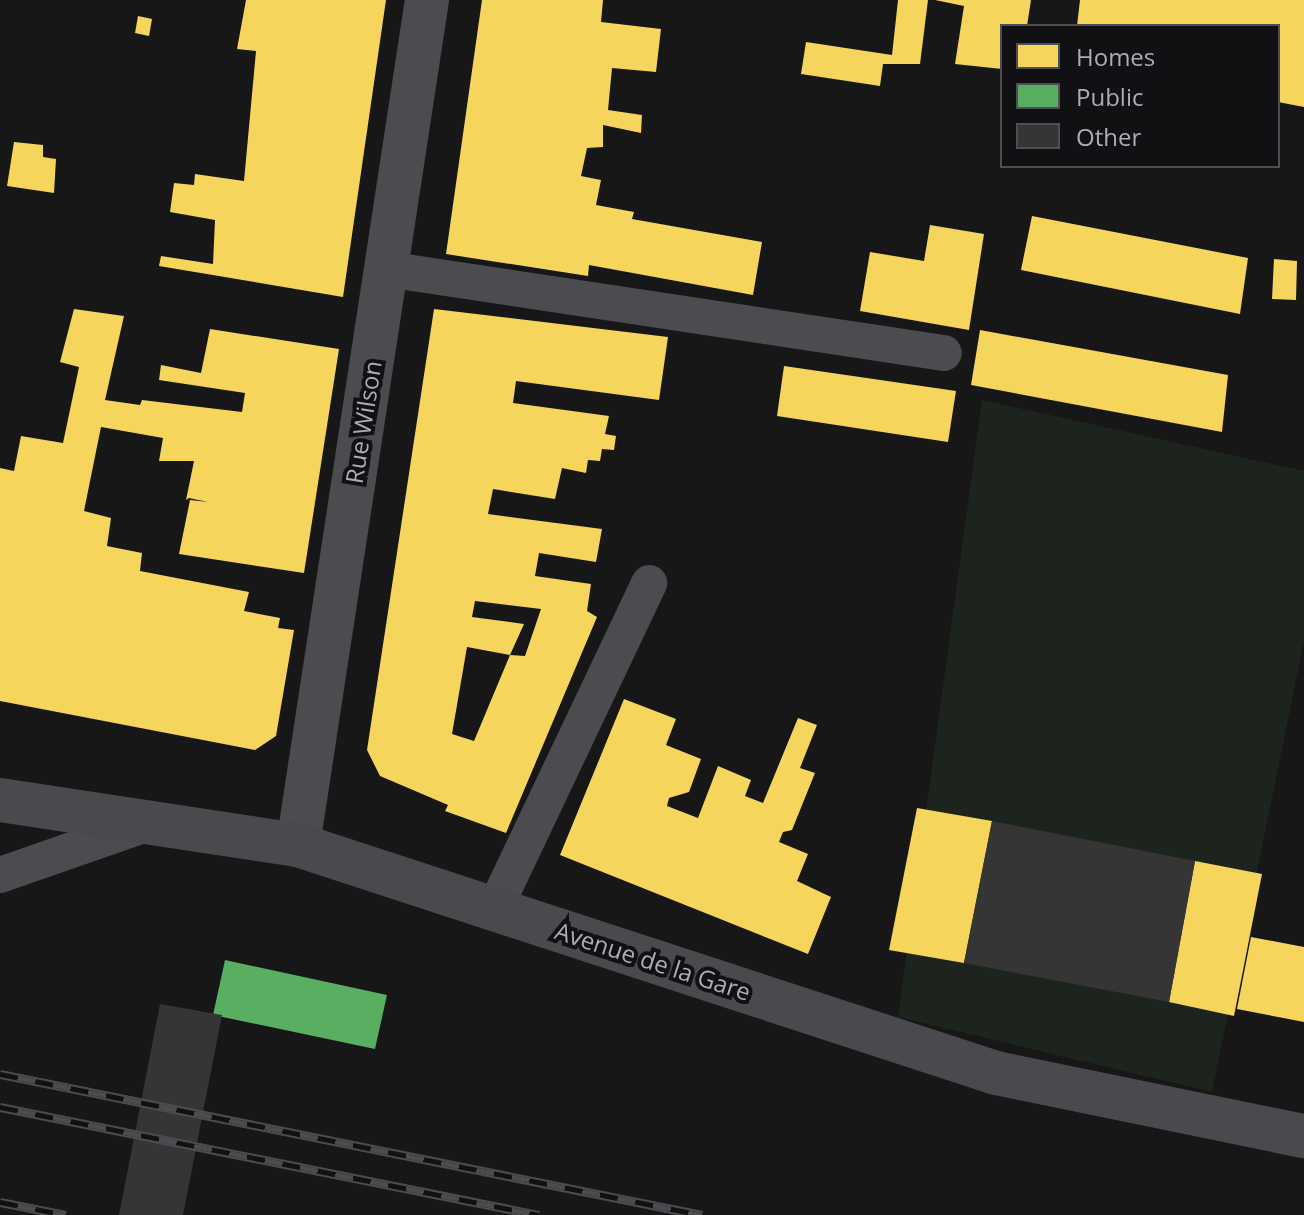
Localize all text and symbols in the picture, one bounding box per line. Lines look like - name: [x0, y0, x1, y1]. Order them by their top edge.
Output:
- legend: [1000, 24, 1280, 168]
- text: Homes: [1076, 40, 1155, 73]
- text: Public: [1076, 80, 1143, 113]
- text: Other: [1076, 120, 1141, 153]
- street label: Rue Wilson: [339, 358, 387, 486]
- street label: Avenue de la Gare: [552, 916, 754, 1006]

